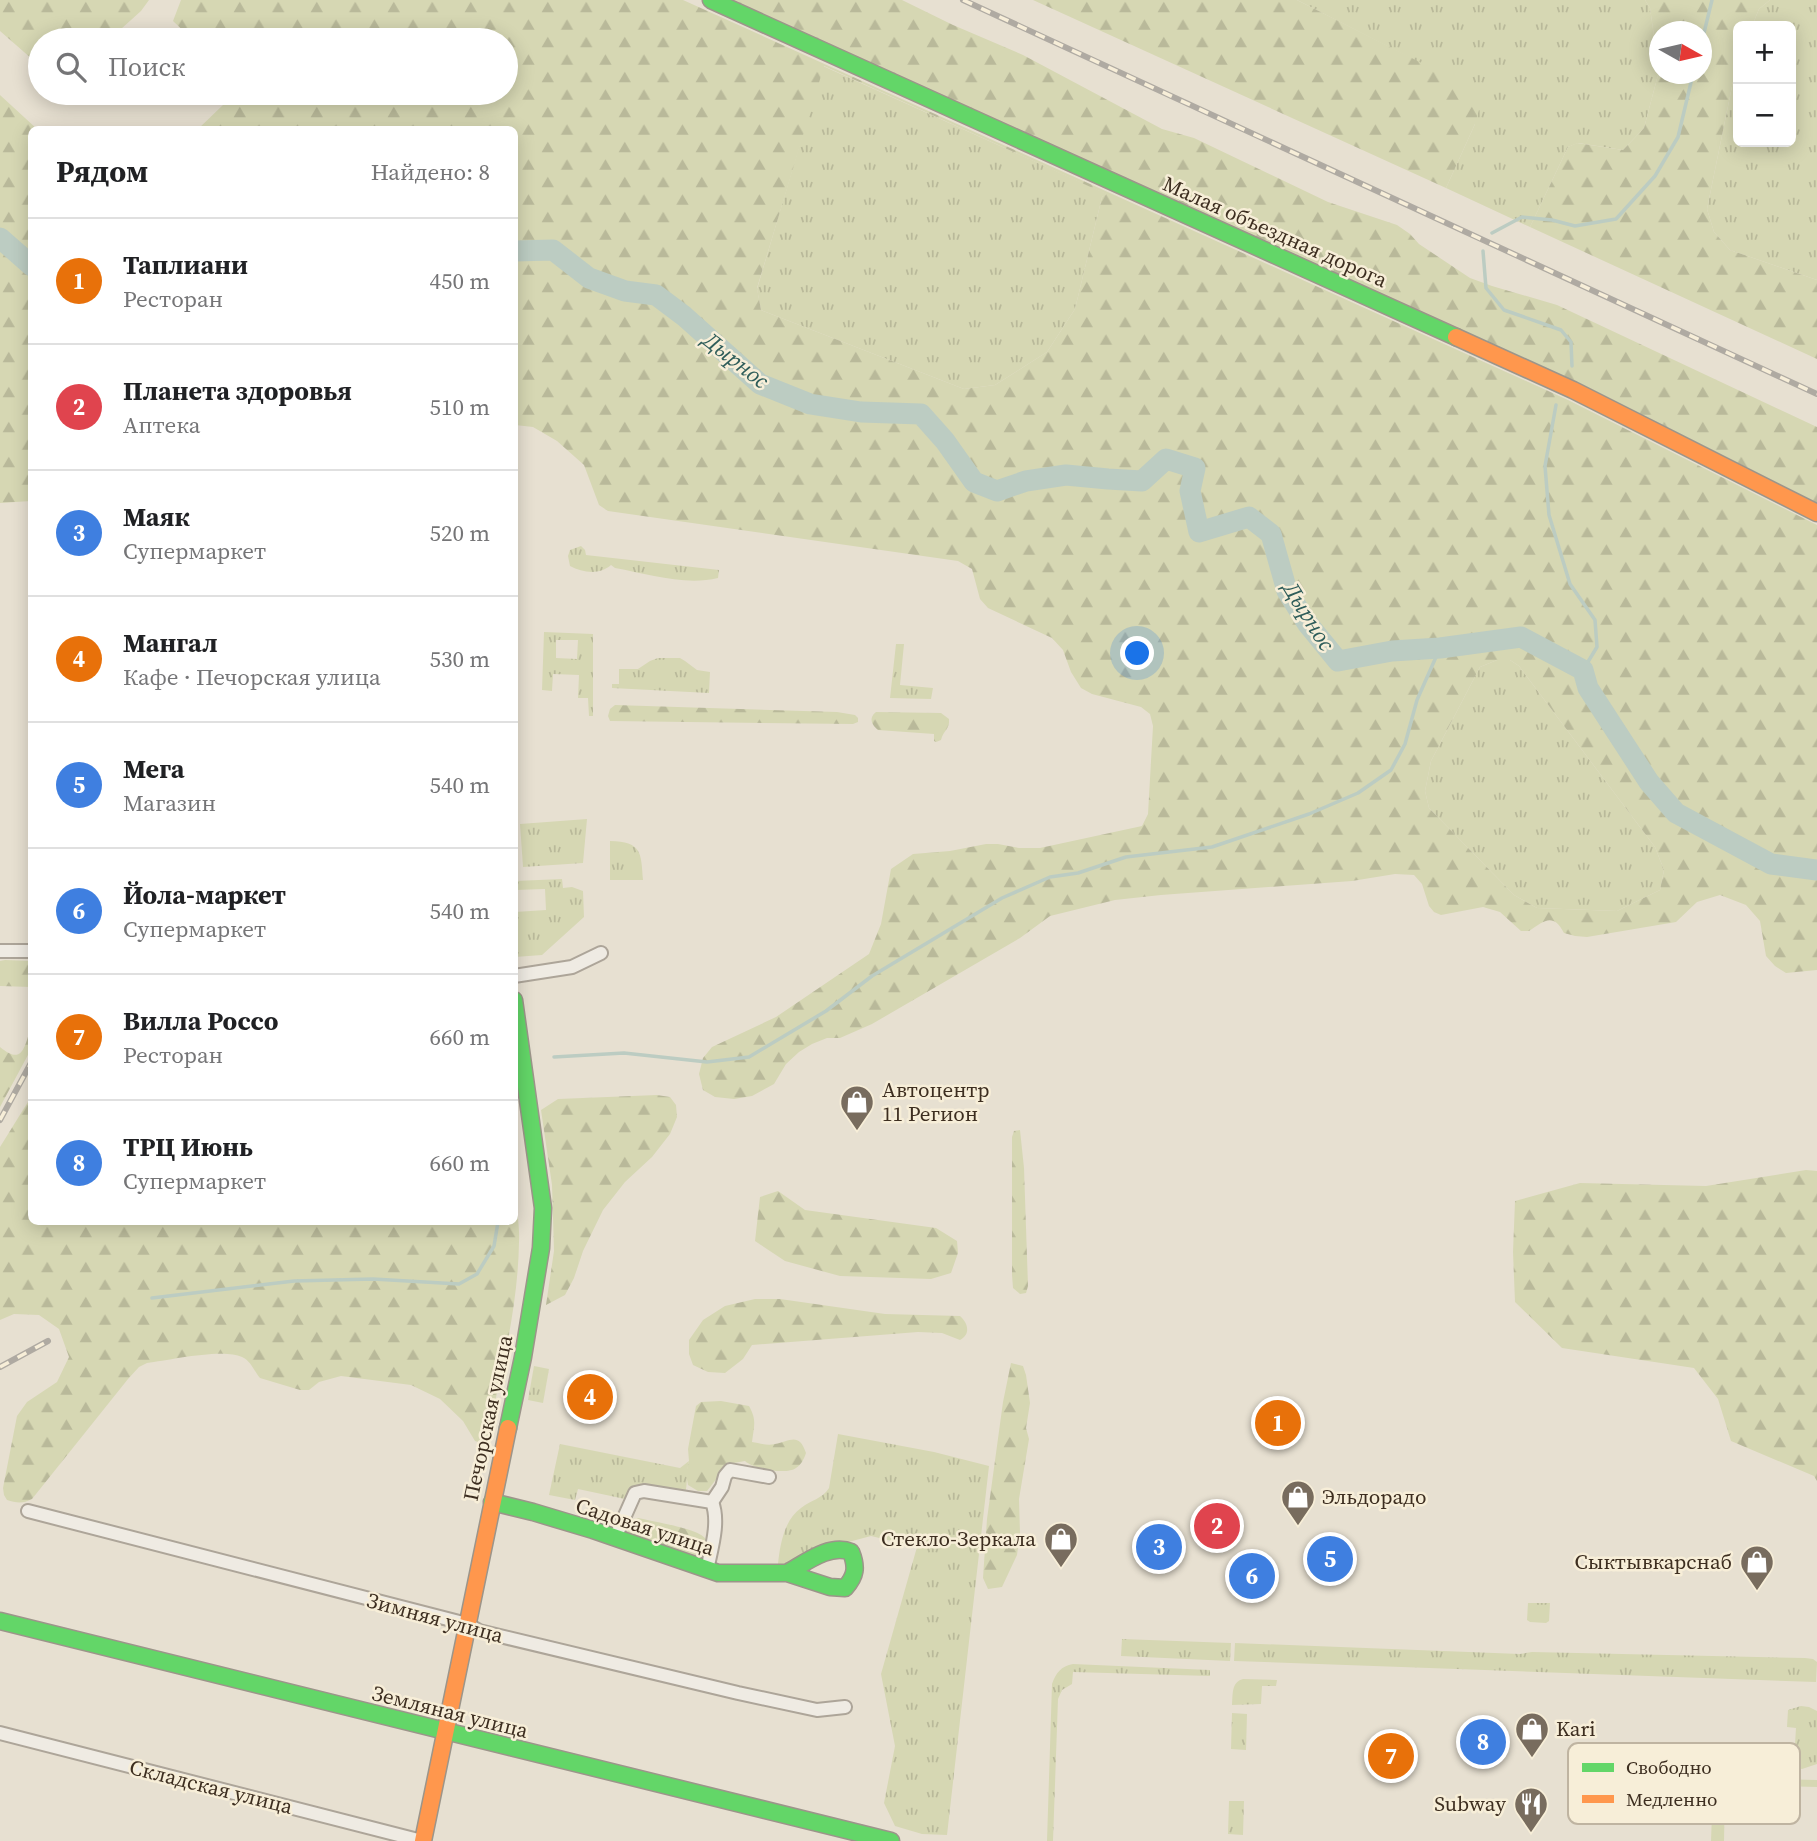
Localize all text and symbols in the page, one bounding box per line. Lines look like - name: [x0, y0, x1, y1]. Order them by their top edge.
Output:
- north arrow: [1649, 21, 1712, 84]
- map controls: [1733, 21, 1796, 147]
- button: +: [1733, 21, 1796, 84]
- search box: [28, 28, 518, 105]
- icon: search: [52, 48, 90, 86]
- text: Поиск: [108, 49, 185, 85]
- button: −: [1733, 84, 1796, 147]
- text: Рядом: [56, 151, 148, 192]
- text: Найдено: 8: [371, 156, 490, 188]
- street label: Малая объездная дорога: [1158, 169, 1392, 294]
- text: Таплиани: [123, 247, 248, 283]
- text: 1: [73, 265, 85, 297]
- text: 450 m: [429, 265, 490, 297]
- text: Ресторан: [123, 283, 223, 315]
- water label: Дырнос: [694, 323, 777, 397]
- text: Планета здоровья: [123, 373, 352, 409]
- text: 2: [73, 391, 85, 423]
- text: 510 m: [429, 391, 490, 423]
- text: Аптека: [123, 409, 200, 441]
- text: Маяк: [123, 499, 190, 535]
- text: 3: [73, 517, 85, 549]
- text: 520 m: [429, 517, 490, 549]
- text: Супермаркет: [123, 535, 266, 567]
- water label: Дырнос: [1274, 573, 1343, 657]
- text: Мангал: [123, 625, 218, 661]
- your location: [1120, 636, 1154, 670]
- text: 4: [73, 643, 85, 675]
- text: 530 m: [429, 643, 490, 675]
- text: Кафе · Печорская улица: [123, 661, 381, 693]
- text: Мега: [123, 751, 185, 787]
- text: 5: [73, 769, 85, 801]
- text: 540 m: [429, 769, 490, 801]
- text: Магазин: [123, 787, 216, 819]
- text: Йола-маркет: [123, 877, 286, 913]
- text: 6: [73, 895, 85, 927]
- text: 540 m: [429, 895, 490, 927]
- text: Супермаркет: [123, 913, 266, 945]
- text: Вилла Россо: [123, 1003, 278, 1039]
- text: 7: [73, 1021, 85, 1053]
- text: 660 m: [429, 1021, 490, 1053]
- text: Ресторан: [123, 1039, 223, 1071]
- place label: Автоцентр 11 Регион: [882, 1075, 990, 1128]
- shop icon: Автоцентр 11 Регион: [838, 1083, 876, 1132]
- text: ТРЦ Июнь: [123, 1129, 253, 1165]
- text: 8: [73, 1147, 85, 1179]
- text: 660 m: [429, 1147, 490, 1179]
- text: Супермаркет: [123, 1165, 266, 1197]
- street label: Печорская улица: [456, 1332, 519, 1503]
- pin: 4: [567, 1371, 613, 1423]
- pin: 1: [1255, 1397, 1301, 1449]
- shop icon: Эльдорадо: [1279, 1478, 1317, 1527]
- place label: Эльдорадо: [1322, 1482, 1427, 1511]
- street label: Садовая улица: [572, 1490, 718, 1563]
- pin: 2: [1194, 1500, 1240, 1552]
- shop icon: Стекло-Зеркала: [1042, 1520, 1080, 1569]
- pin: 3: [1136, 1521, 1182, 1573]
- place label: Стекло-Зеркала: [881, 1524, 1036, 1553]
- pin: 5: [1307, 1533, 1353, 1585]
- shop icon: Сыктывкарснаб: [1738, 1543, 1776, 1592]
- place label: Сыктывкарснаб: [1574, 1547, 1732, 1576]
- pin: 6: [1229, 1550, 1275, 1602]
- street label: Зимняя улица: [364, 1585, 507, 1650]
- street label: Земляная улица: [369, 1678, 532, 1745]
- shop icon: Kari: [1513, 1710, 1551, 1759]
- place label: Kari: [1556, 1714, 1596, 1743]
- pin: 8: [1460, 1716, 1506, 1768]
- pin: 7: [1368, 1730, 1414, 1782]
- legend: [1568, 1743, 1800, 1824]
- street label: Складская улица: [127, 1752, 296, 1821]
- text: Свободно: [1626, 1754, 1712, 1780]
- restaurant icon: Subway: [1512, 1785, 1550, 1834]
- text: Медленно: [1626, 1786, 1717, 1812]
- place label: Subway: [1434, 1789, 1506, 1818]

